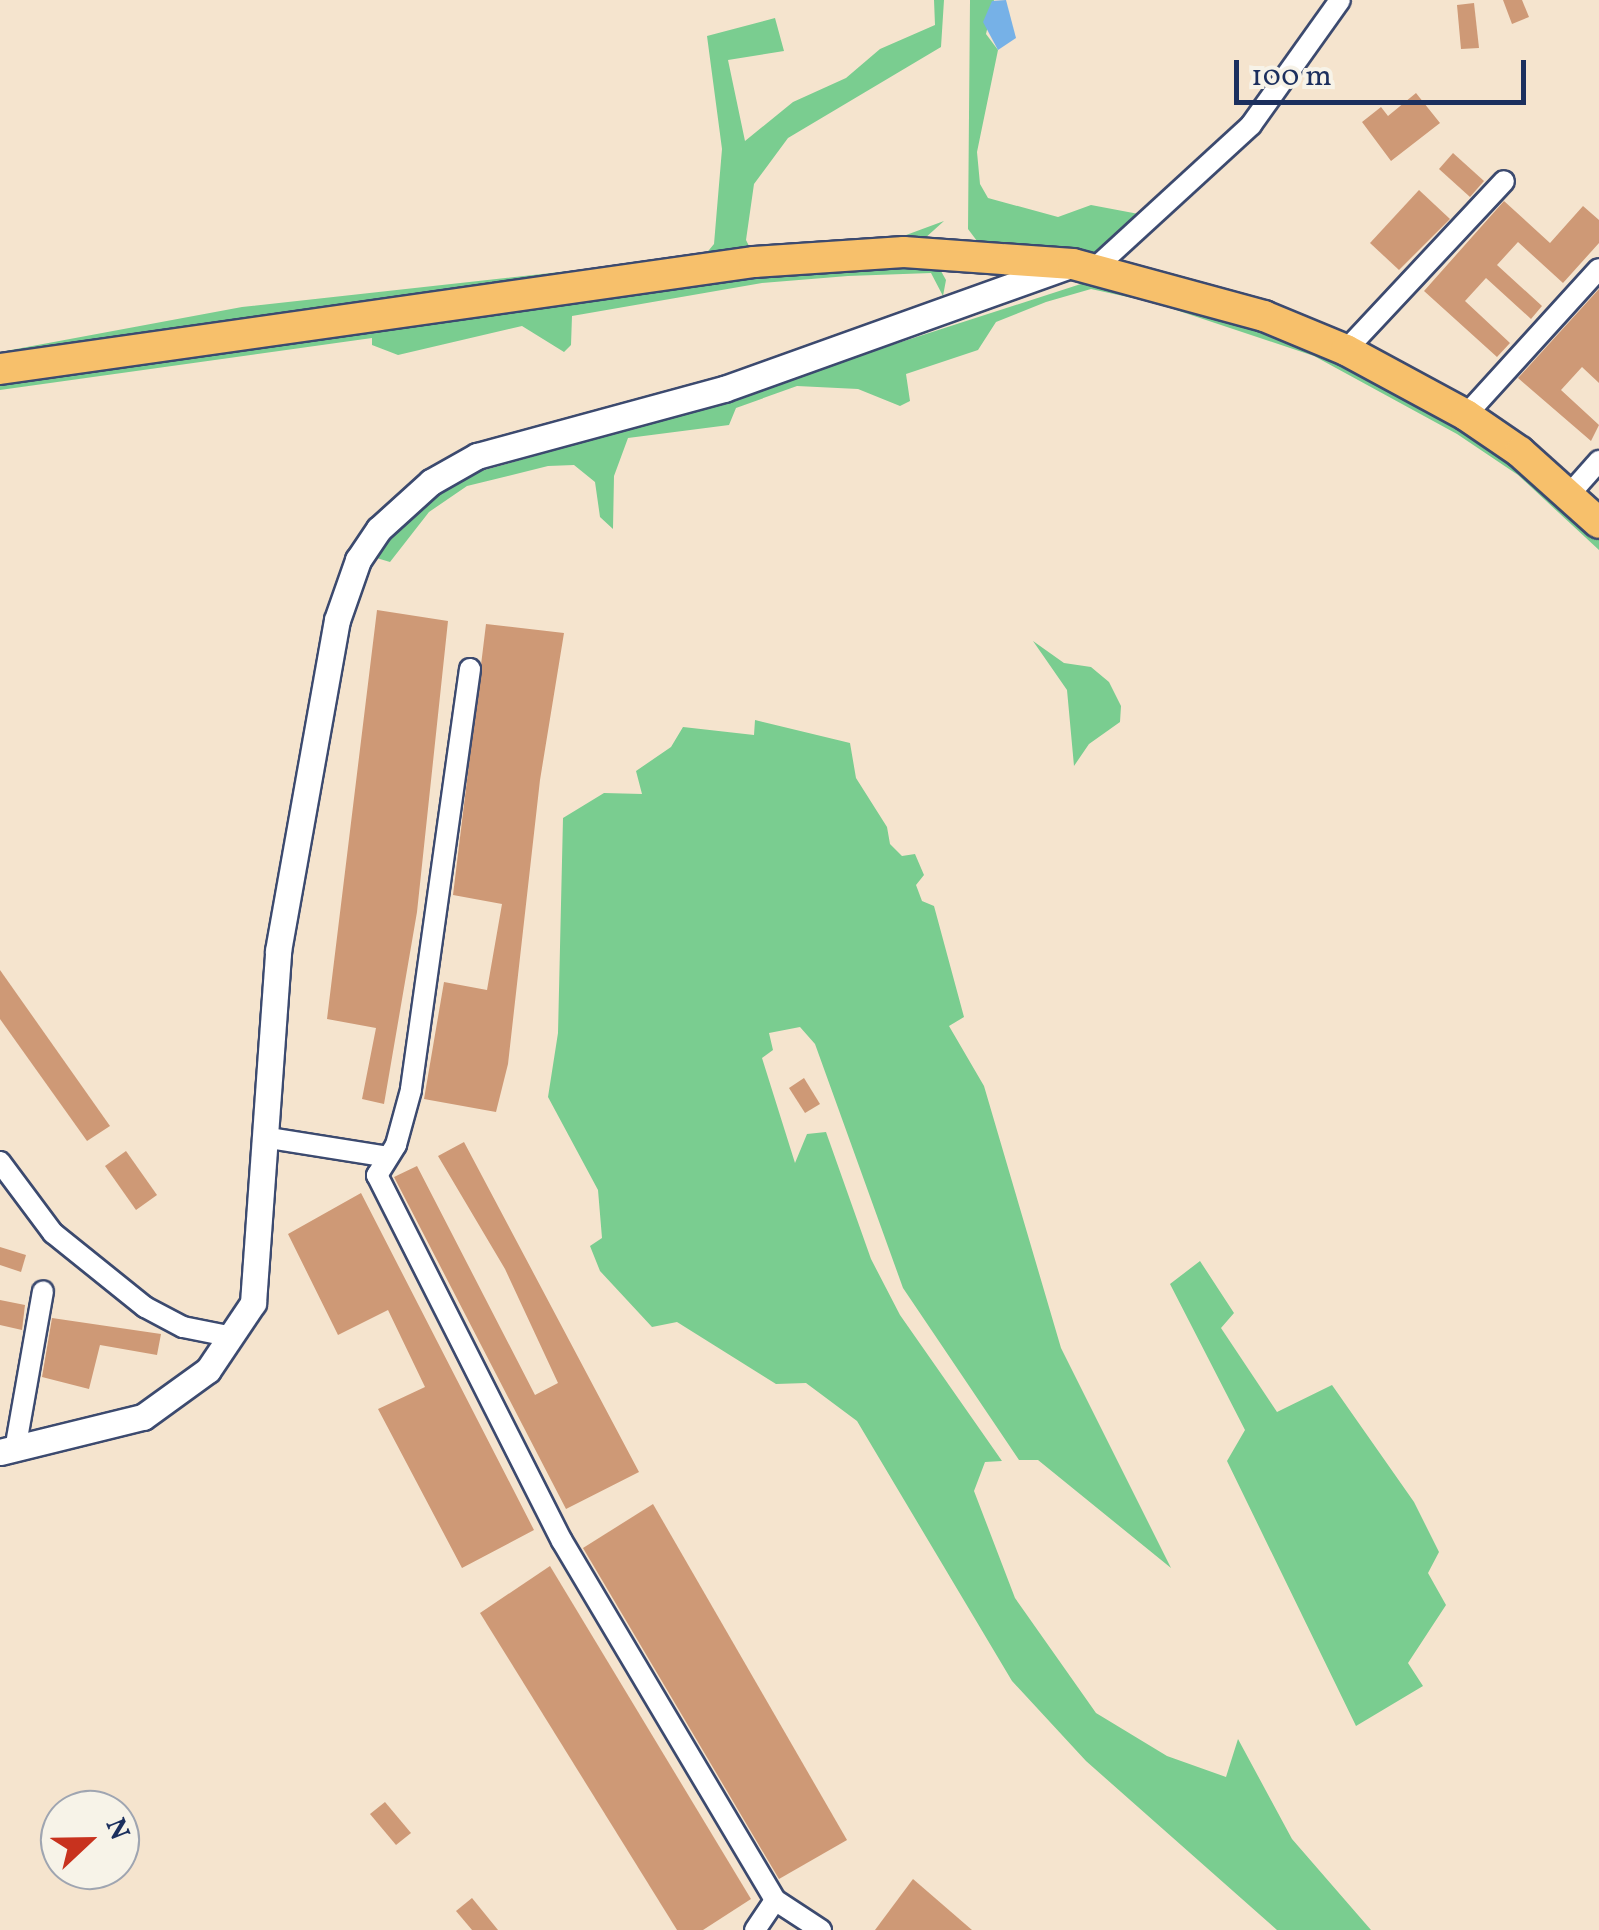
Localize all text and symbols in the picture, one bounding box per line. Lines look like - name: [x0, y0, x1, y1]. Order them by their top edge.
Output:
- scale bar: [1239, 40, 1532, 102]
- text: 100 m: [1251, 56, 1332, 98]
- north arrow: [40, 1790, 140, 1890]
- text: N: [95, 1813, 138, 1846]

